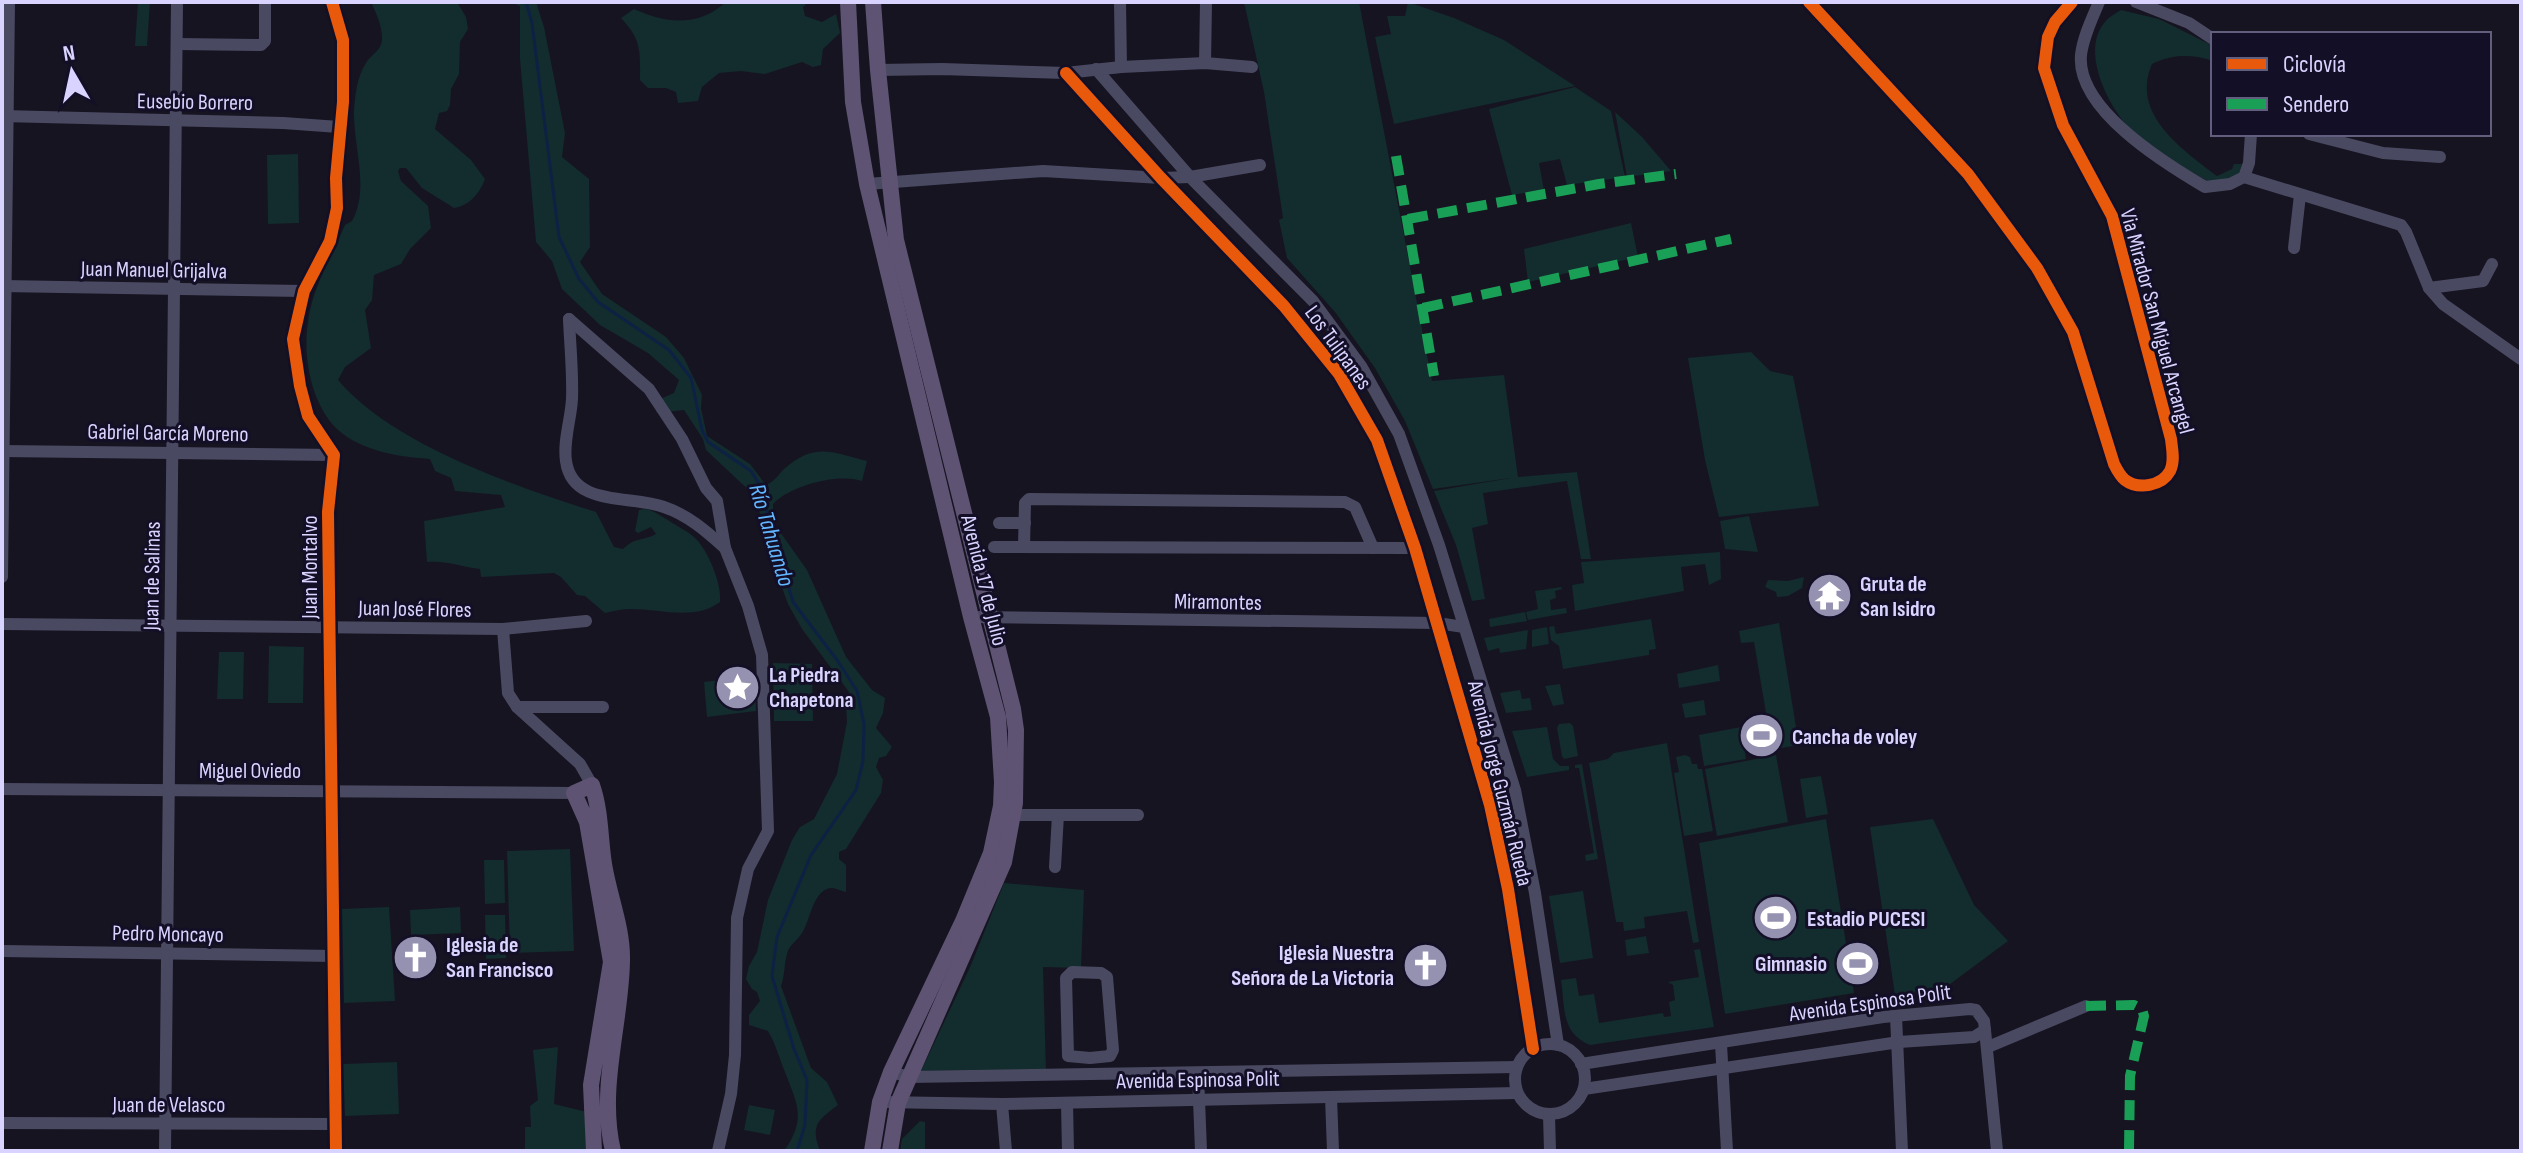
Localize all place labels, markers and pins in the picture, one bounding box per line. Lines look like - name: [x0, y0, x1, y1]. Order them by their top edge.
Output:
- place label: Gruta de San Isidro: [1860, 571, 1936, 623]
- temple icon: Gruta de San Isidro: [1805, 572, 1853, 620]
- place label: La Piedra Chapetona: [769, 662, 854, 714]
- place icon: La Piedra Chapetona: [714, 663, 762, 711]
- sports icon: Cancha de voley: [1737, 712, 1785, 760]
- place label: Cancha de voley: [1792, 724, 1917, 751]
- sports icon: Estadio PUCESI: [1752, 894, 1800, 942]
- place label: Estadio PUCESI: [1807, 906, 1925, 933]
- place label: Iglesia de San Francisco: [446, 932, 553, 984]
- church icon: Iglesia de San Francisco: [391, 933, 439, 981]
- sports icon: Gimnasio: [1834, 939, 1882, 987]
- place label: Iglesia Nuestra Señora de La Victoria: [1231, 940, 1394, 992]
- church icon: Iglesia Nuestra Señora de La Victoria: [1401, 941, 1449, 989]
- place label: Gimnasio: [1755, 951, 1827, 978]

